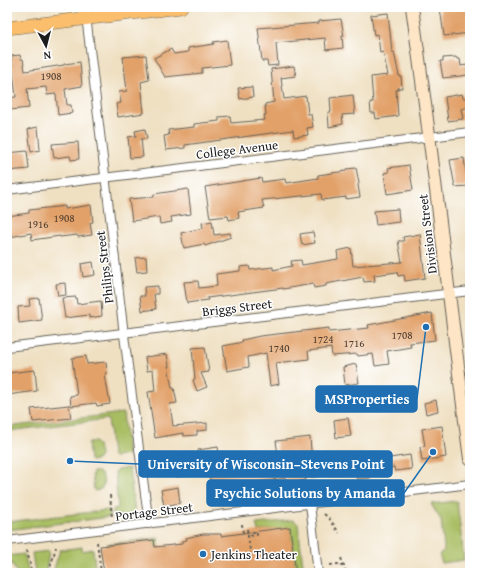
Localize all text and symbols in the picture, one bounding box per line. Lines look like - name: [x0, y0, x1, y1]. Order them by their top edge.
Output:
- north arrow: [26, 26, 66, 66]
- text: N: [42, 48, 52, 64]
- house number: 1908: [40, 68, 62, 84]
- street label: College Avenue: [195, 135, 279, 164]
- street label: Division Street: [413, 193, 442, 275]
- house number: 1908: [53, 210, 75, 226]
- house number: 1916: [27, 216, 49, 232]
- street label: Philips Street: [91, 229, 118, 304]
- street label: Briggs Street: [201, 294, 273, 321]
- house number: 1708: [391, 327, 413, 343]
- house number: 1724: [312, 331, 334, 347]
- house number: 1716: [343, 335, 365, 351]
- house number: 1740: [268, 340, 290, 356]
- callout: MSProperties: [316, 386, 417, 412]
- text: MSProperties: [324, 389, 410, 409]
- callout: University of Wisconsin–Stevens Point: [139, 451, 392, 477]
- text: University of Wisconsin–Stevens Point: [147, 454, 385, 474]
- callout: Psychic Solutions by Amanda: [207, 480, 404, 506]
- text: Psychic Solutions by Amanda: [215, 483, 396, 503]
- street label: Portage Street: [114, 497, 194, 526]
- place label: Jenkins Theater: [209, 545, 298, 564]
- marker: Jenkins Theater: [198, 549, 208, 559]

